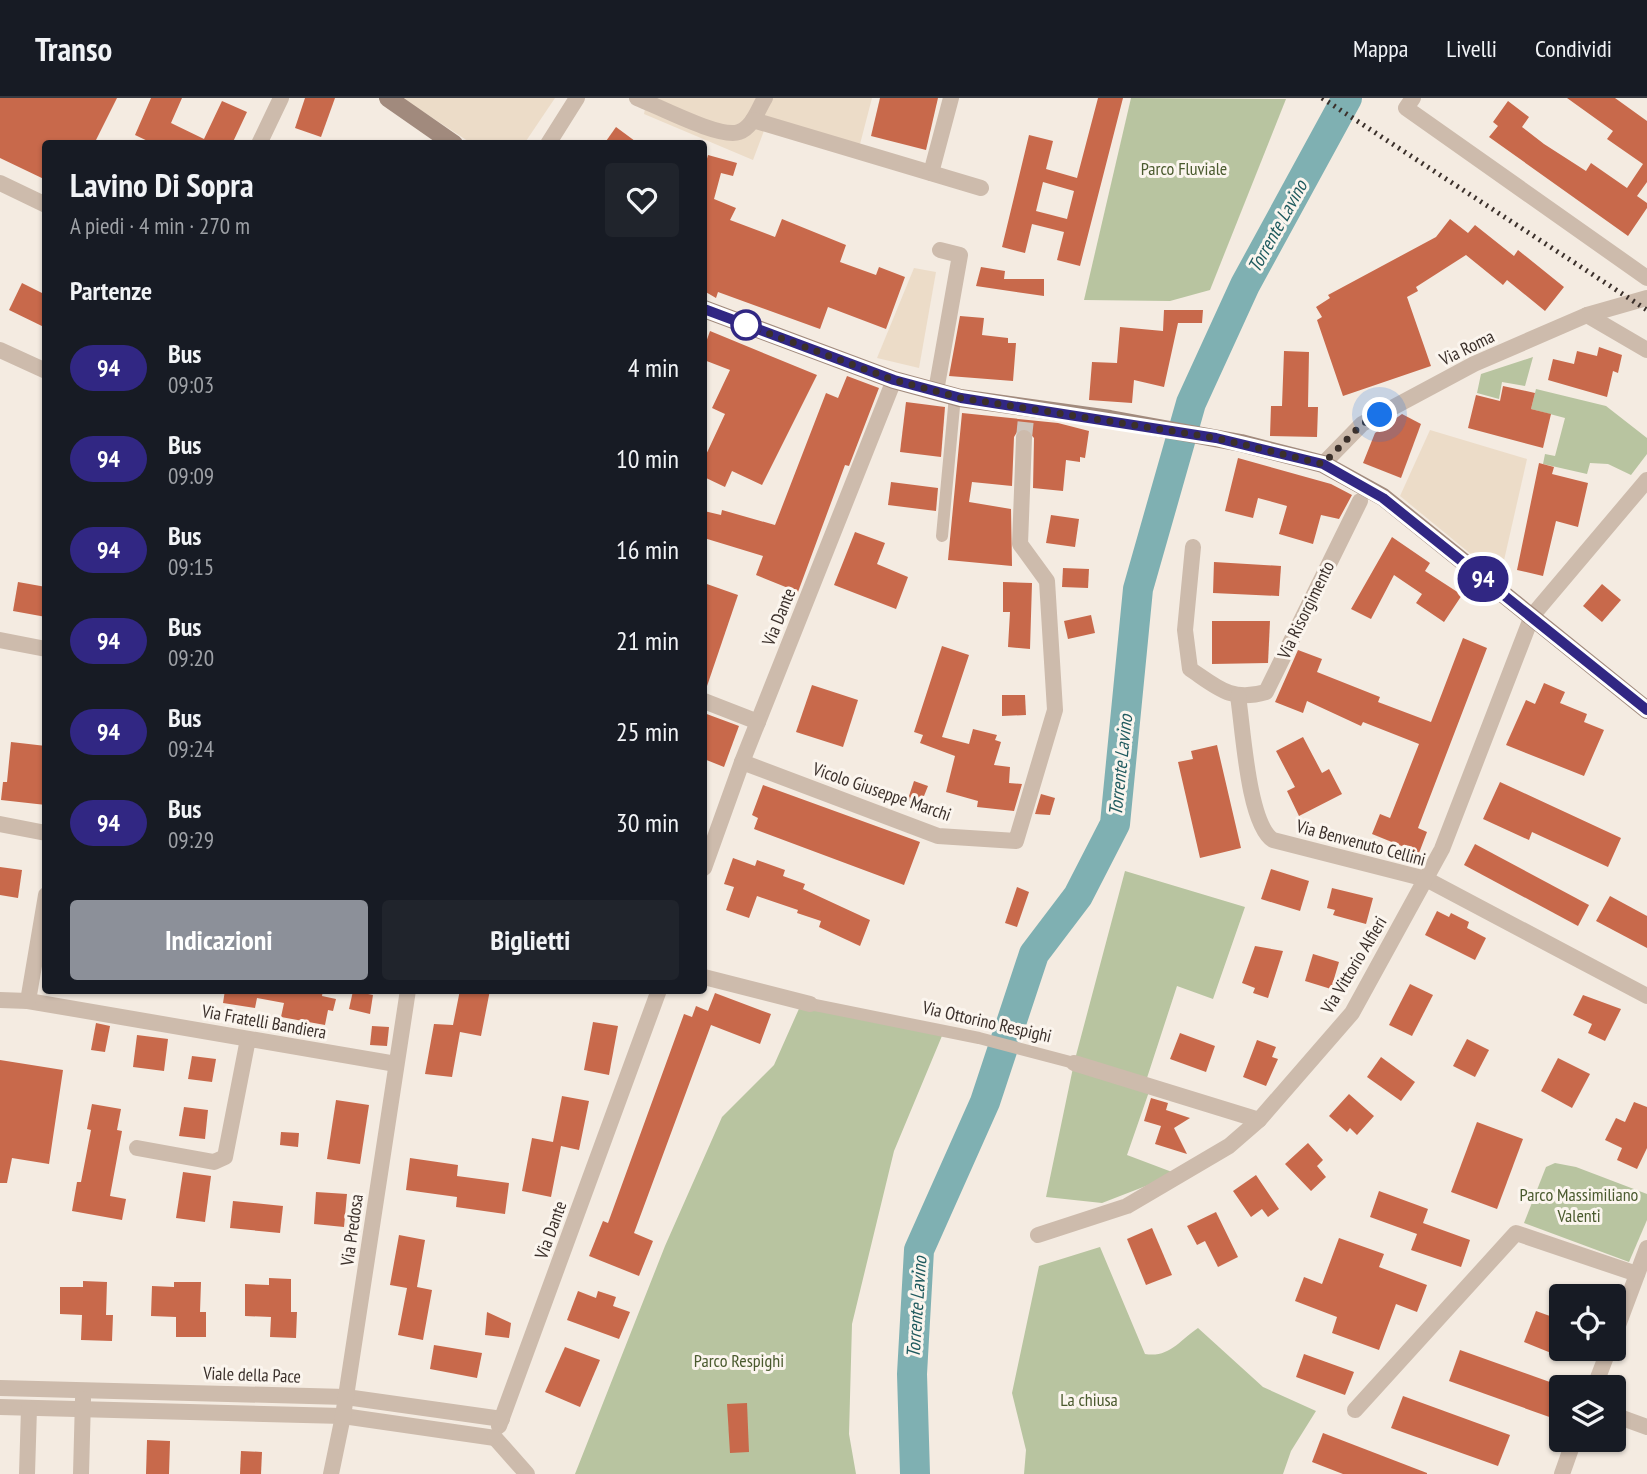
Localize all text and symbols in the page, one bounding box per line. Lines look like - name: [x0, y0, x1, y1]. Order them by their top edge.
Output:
- text: Transo: [35, 27, 112, 70]
- text: Mappa: [1353, 33, 1408, 64]
- text: Livelli: [1446, 33, 1497, 64]
- text: Condividi: [1535, 33, 1612, 64]
- park label: Parco Fluviale: [1141, 157, 1227, 180]
- text: Lavino Di Sopra: [70, 163, 254, 206]
- button: heart: [605, 163, 679, 237]
- water label: Torrente Lavino: [1242, 174, 1313, 276]
- text: A piedi · 4 min · 270 m: [70, 211, 250, 240]
- text: Partenze: [70, 274, 152, 307]
- unlabelled marker: [731, 310, 761, 340]
- street label: Via Roma: [1435, 325, 1498, 371]
- text: Bus: [168, 337, 201, 370]
- text: 4 min: [628, 351, 679, 384]
- text: 94: [97, 352, 120, 383]
- text: 09:03: [168, 370, 214, 399]
- your location: [1362, 397, 1397, 432]
- text: Bus: [168, 428, 201, 461]
- text: 10 min: [616, 442, 679, 475]
- text: 94: [97, 443, 120, 474]
- text: 09:09: [168, 461, 214, 490]
- text: Bus: [168, 519, 201, 552]
- text: 16 min: [616, 533, 679, 566]
- text: 94: [97, 534, 120, 565]
- text: 09:15: [168, 552, 214, 581]
- line badge: 94: [1452, 556, 1514, 602]
- street label: Via Risorgimento: [1272, 557, 1339, 663]
- text: 94: [1472, 563, 1494, 594]
- street label: Via Dante: [756, 585, 800, 650]
- text: Bus: [168, 610, 201, 643]
- text: 21 min: [616, 624, 679, 657]
- text: 94: [97, 625, 120, 656]
- text: 09:20: [168, 643, 214, 672]
- text: Bus: [168, 701, 201, 734]
- water label: Torrente Lavino: [1103, 711, 1137, 817]
- text: 25 min: [616, 715, 679, 748]
- text: 94: [97, 716, 120, 747]
- text: 09:24: [168, 734, 214, 763]
- street label: Vicolo Giuseppe Marchi: [809, 757, 954, 826]
- text: Bus: [168, 792, 201, 825]
- text: 30 min: [616, 806, 679, 839]
- text: 94: [97, 807, 120, 838]
- street label: Via Benvenuto Cellini: [1293, 814, 1428, 871]
- text: 09:29: [168, 825, 214, 854]
- button: Indicazioni: [70, 900, 368, 980]
- button: Biglietti: [382, 900, 679, 980]
- street label: Via Vittorio Alfieri: [1315, 912, 1392, 1018]
- street label: Via Ottorino Respighi: [919, 995, 1054, 1048]
- street label: Via Fratelli Bandiera: [199, 999, 328, 1044]
- park label: Parco Massimiliano Valenti: [1520, 1183, 1639, 1227]
- street label: Via Predosa: [335, 1193, 368, 1268]
- street label: Via Dante: [529, 1198, 572, 1263]
- water label: Torrente Lavino: [900, 1254, 932, 1358]
- map controls: [1549, 1284, 1626, 1452]
- button: locate: [1549, 1284, 1626, 1361]
- park label: Parco Respighi: [694, 1349, 784, 1372]
- street label: Viale della Pace: [202, 1361, 301, 1388]
- button: layers: [1549, 1375, 1626, 1452]
- park label: La chiusa: [1060, 1388, 1118, 1411]

